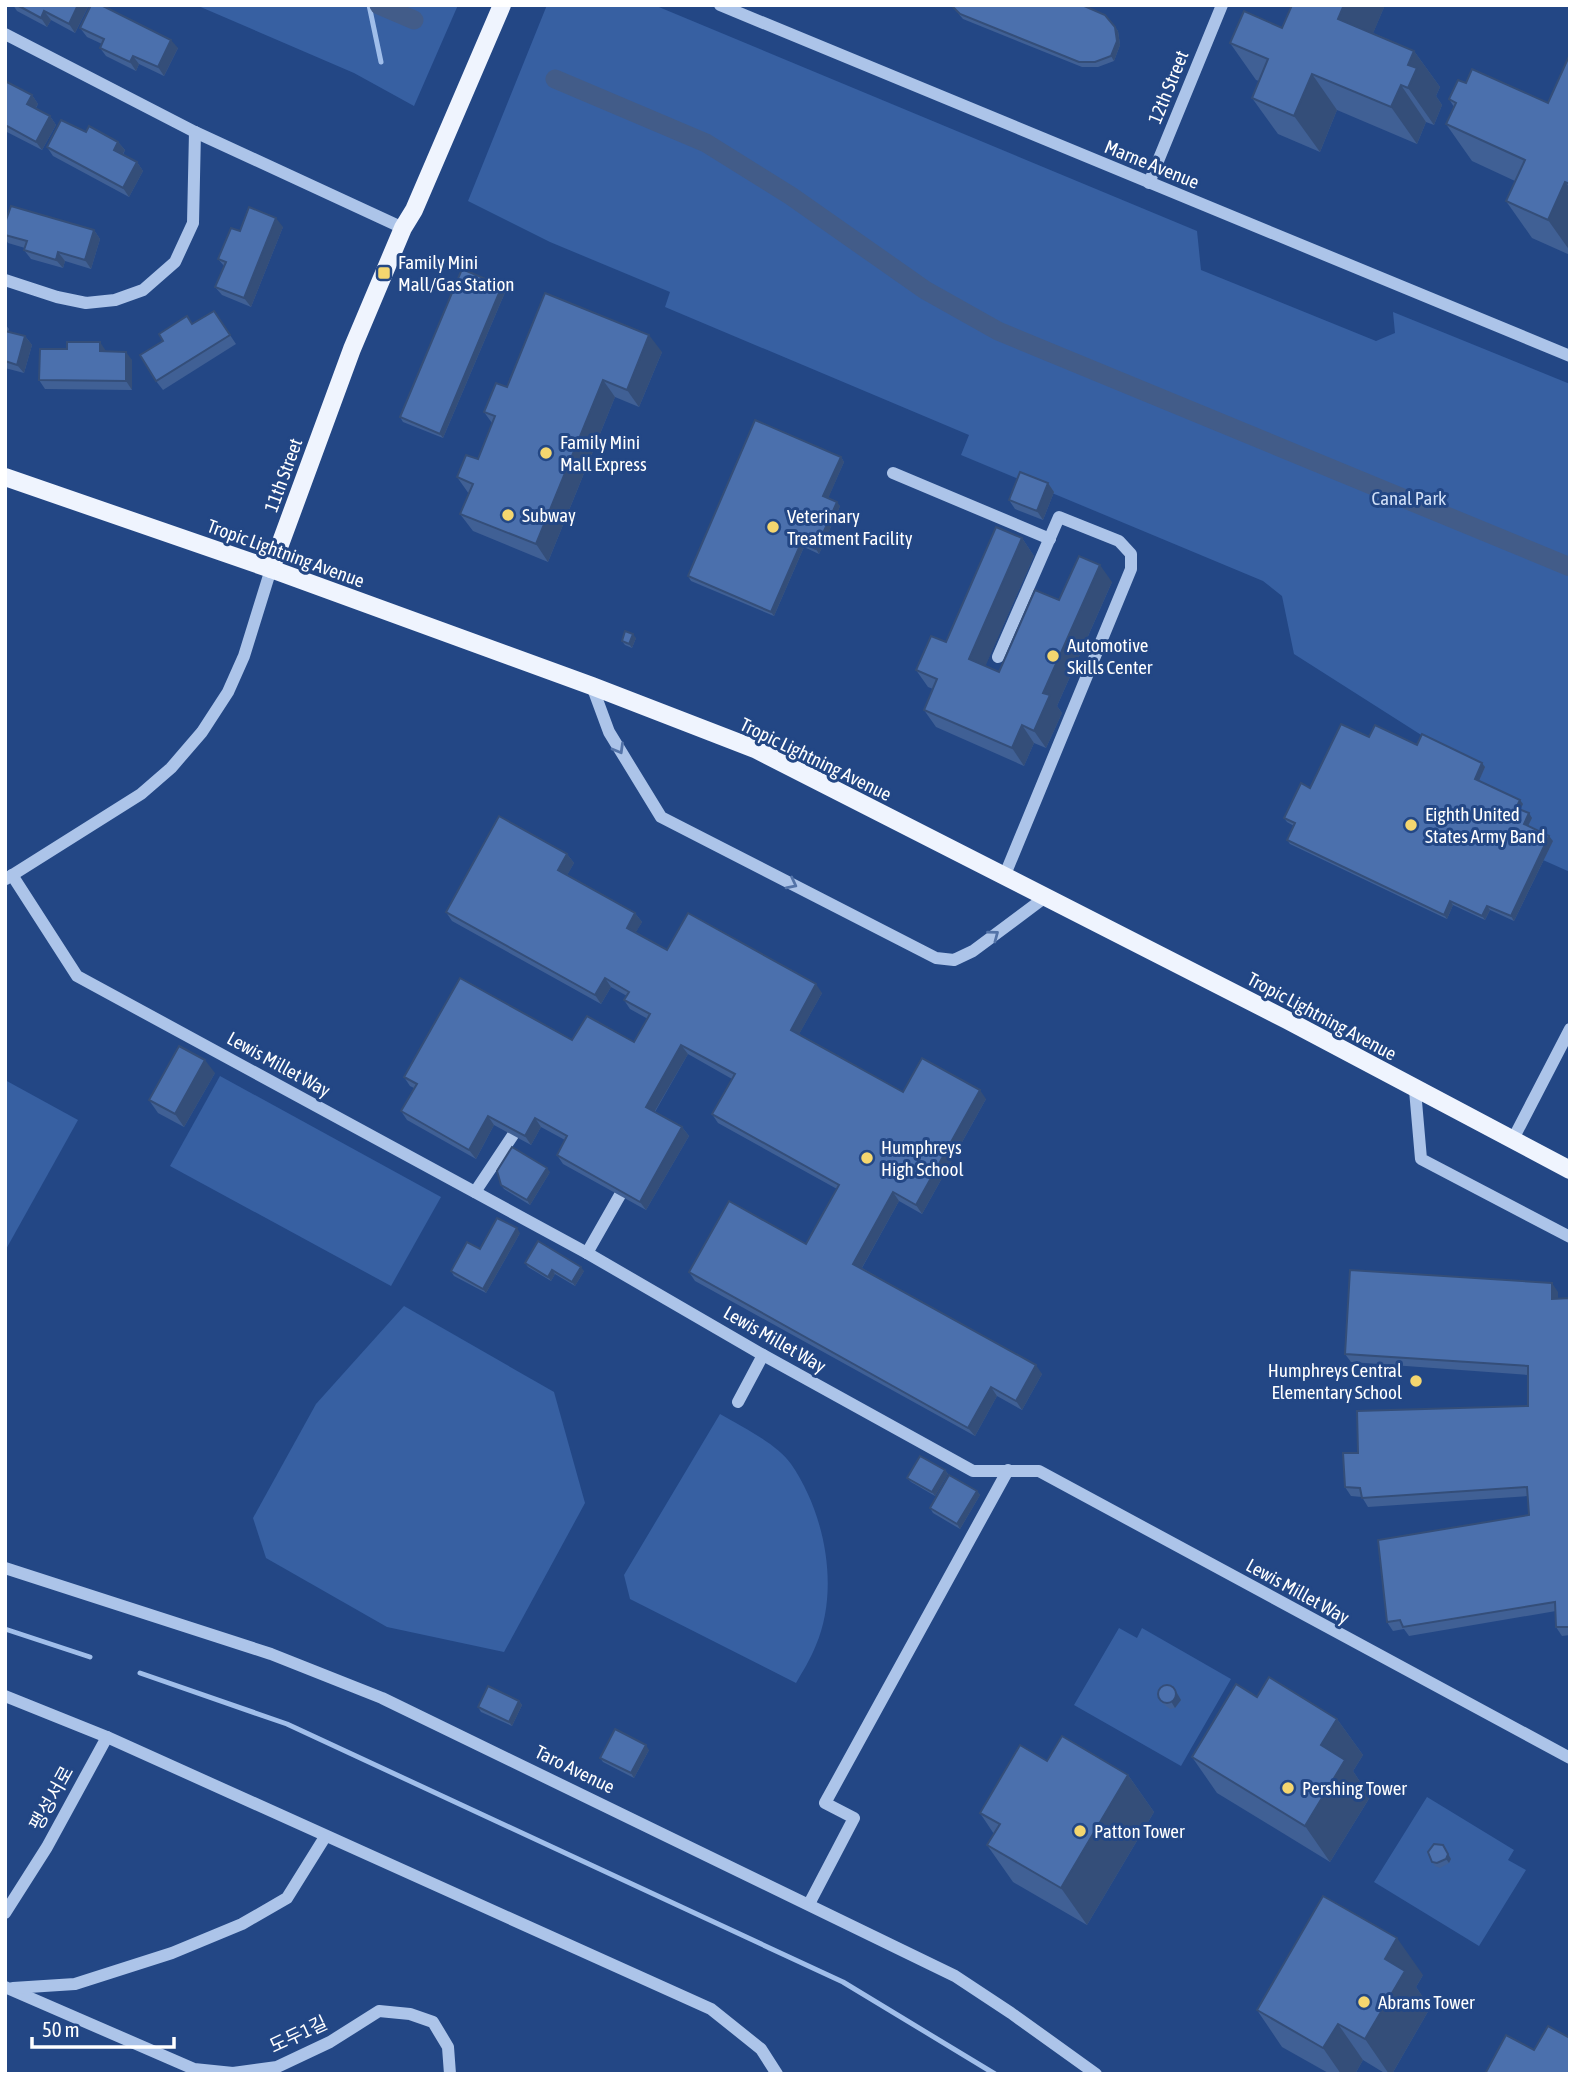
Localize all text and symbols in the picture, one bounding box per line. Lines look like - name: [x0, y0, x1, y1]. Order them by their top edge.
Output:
- street label: 12th Street: [1143, 47, 1193, 127]
- street label: Marne Avenue: [1101, 135, 1203, 193]
- place label: Family Mini Mall/Gas Station: [398, 251, 515, 295]
- marker: Family Mini Mall/Gas Station: [376, 265, 392, 281]
- place label: Family Mini Mall Express: [560, 431, 647, 475]
- street label: 11th Street: [260, 435, 306, 515]
- marker: Family Mini Mall Express: [538, 445, 554, 461]
- park label: Canal Park: [1372, 487, 1447, 509]
- place label: Subway: [522, 504, 576, 526]
- place label: Veterinary Treatment Facility: [787, 505, 913, 549]
- marker: Subway: [500, 507, 516, 523]
- street label: Tropic Lightning Avenue: [204, 514, 368, 592]
- marker: Veterinary Treatment Facility: [765, 519, 781, 535]
- place label: Automotive Skills Center: [1067, 634, 1153, 678]
- marker: Automotive Skills Center: [1045, 648, 1061, 664]
- street label: Tropic Lightning Avenue: [737, 713, 895, 805]
- one-way arrow: [611, 742, 624, 754]
- place label: Eighth United States Army Band: [1425, 803, 1546, 847]
- marker: Eighth United States Army Band: [1403, 817, 1419, 833]
- one-way arrow: [785, 876, 797, 890]
- one-way arrow: [987, 931, 999, 943]
- street label: Tropic Lightning Avenue: [1244, 967, 1400, 1065]
- street label: Lewis Millet Way: [224, 1027, 334, 1101]
- place label: Humphreys High School: [881, 1136, 964, 1180]
- marker: Humphreys High School: [859, 1150, 875, 1166]
- street label: Lewis Millet Way: [720, 1301, 830, 1377]
- place label: Humphreys Central Elementary School: [1268, 1359, 1402, 1403]
- marker: Humphreys Central Elementary School: [1408, 1373, 1424, 1389]
- street label: Lewis Millet Way: [1243, 1554, 1353, 1628]
- street label: Taro Avenue: [532, 1740, 618, 1798]
- street label: 팽성서로: [24, 1762, 78, 1834]
- place label: Pershing Tower: [1302, 1777, 1407, 1799]
- marker: Pershing Tower: [1280, 1780, 1296, 1796]
- place label: Patton Tower: [1094, 1820, 1185, 1842]
- marker: Patton Tower: [1072, 1823, 1088, 1839]
- place label: Abrams Tower: [1378, 1991, 1475, 2013]
- marker: Abrams Tower: [1356, 1994, 1372, 2010]
- scale bar: [32, 2006, 173, 2050]
- street label: 도두1길: [266, 2011, 330, 2057]
- text: 50 m: [42, 2017, 80, 2041]

